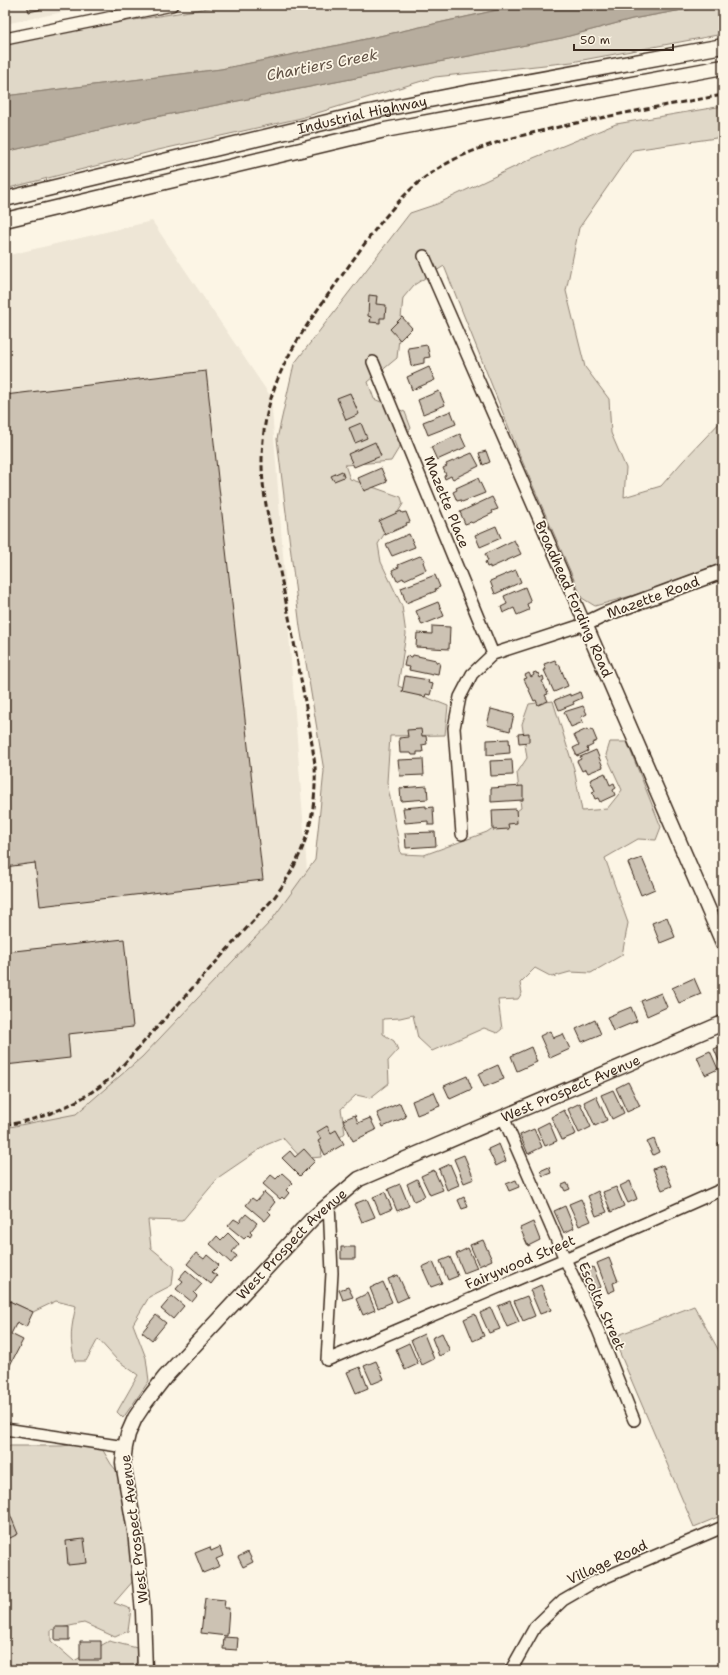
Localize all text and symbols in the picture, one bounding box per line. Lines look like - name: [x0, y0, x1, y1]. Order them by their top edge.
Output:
- scale bar: [574, 26, 673, 52]
- text: 50 m: [580, 32, 610, 48]
- water label: Chartiers Creek: [265, 44, 380, 86]
- street label: Industrial Highway: [296, 92, 428, 138]
- street label: Mazette Place: [420, 453, 474, 551]
- street label: Broadhead Fording Road: [531, 518, 617, 680]
- street label: Mazette Road: [604, 572, 702, 622]
- street label: West Prospect Avenue: [498, 1051, 643, 1126]
- street label: West Prospect Avenue: [233, 1184, 351, 1303]
- street label: Fairywood Street: [462, 1231, 578, 1293]
- street label: Escolta Street: [574, 1259, 630, 1353]
- street label: West Prospect Avenue: [116, 1454, 152, 1604]
- street label: Village Road: [564, 1535, 650, 1588]

